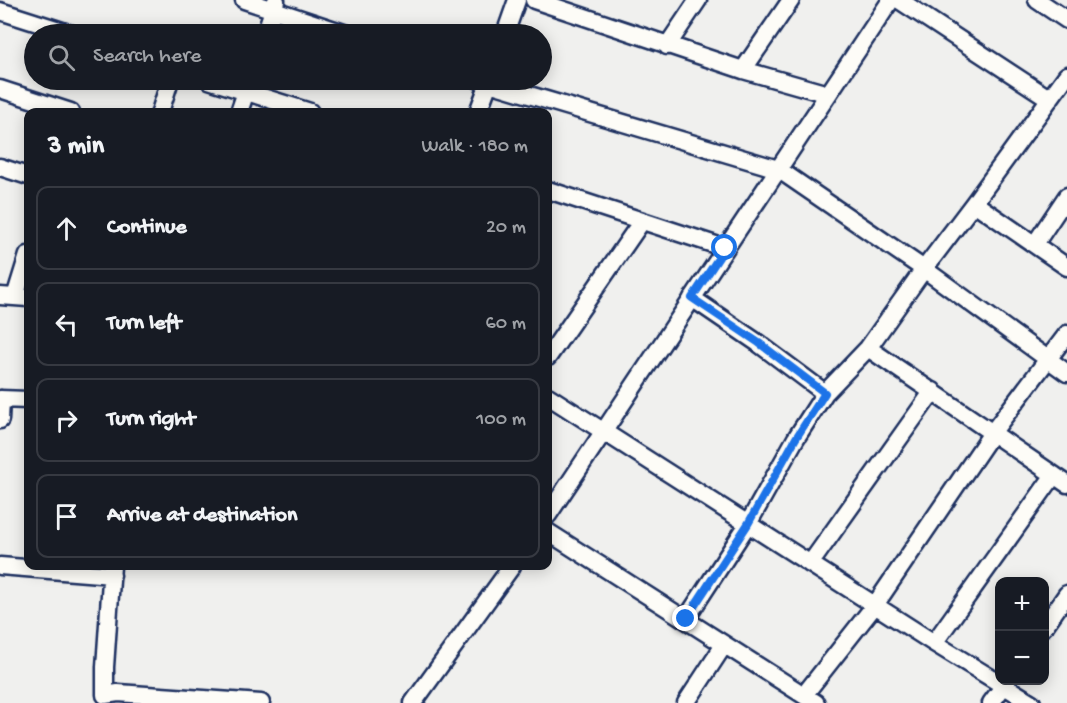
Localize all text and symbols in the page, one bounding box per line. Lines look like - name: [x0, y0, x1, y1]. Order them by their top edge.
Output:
- search box: [24, 24, 552, 90]
- icon: search: [45, 41, 78, 74]
- text: Search here: [93, 44, 201, 70]
- text: 3 min: [48, 132, 104, 163]
- text: Walk · 180 m: [421, 136, 528, 159]
- icon: ahead: [50, 212, 83, 245]
- text: Continue: [107, 215, 187, 241]
- text: 20 m: [486, 217, 526, 240]
- route start: [711, 234, 737, 260]
- icon: left: [50, 308, 83, 341]
- text: Turn left: [107, 311, 181, 337]
- text: 60 m: [486, 313, 526, 336]
- icon: right: [50, 404, 83, 437]
- text: Turn right: [107, 407, 195, 433]
- text: 100 m: [476, 409, 526, 432]
- icon: arrive: [50, 500, 83, 533]
- text: Arrive at destination: [107, 503, 297, 529]
- map controls: [995, 577, 1049, 685]
- button: +: [995, 577, 1049, 631]
- route end: [672, 605, 698, 631]
- button: −: [995, 631, 1049, 685]

